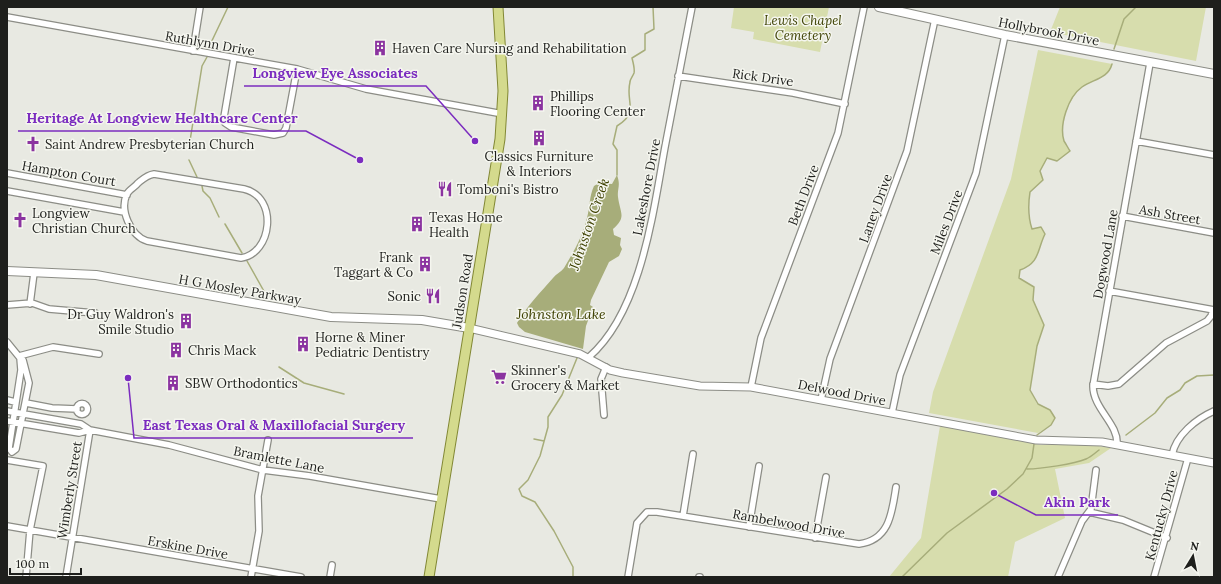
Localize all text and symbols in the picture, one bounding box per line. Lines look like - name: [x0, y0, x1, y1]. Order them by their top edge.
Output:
- park label: Lewis Chapel Cemetery: [764, 12, 842, 44]
- street label: Hollybrook Drive: [997, 13, 1101, 50]
- street label: Ruthlynn Drive: [164, 27, 256, 60]
- building icon: Haven Care Nursing and Rehabilitation: [371, 39, 389, 57]
- place label: Haven Care Nursing and Rehabilitation: [392, 40, 627, 57]
- callout: Longview Eye Associates: [244, 60, 426, 86]
- text: Longview Eye Associates: [252, 64, 418, 82]
- street label: Rick Drive: [731, 65, 795, 90]
- place label: Phillips Flooring Center: [550, 88, 646, 120]
- building icon: Phillips Flooring Center: [529, 94, 547, 112]
- callout: Heritage At Longview Healthcare Center: [18, 105, 306, 131]
- text: Heritage At Longview Healthcare Center: [26, 109, 298, 127]
- building icon: Classics Furniture & Interiors: [530, 129, 548, 147]
- church icon: Saint Andrew Presbyterian Church: [24, 135, 42, 153]
- place label: Saint Andrew Presbyterian Church: [45, 136, 254, 153]
- street label: Lakeshore Drive: [629, 137, 664, 237]
- place label: Classics Furniture & Interiors: [485, 148, 593, 180]
- street label: Hampton Court: [21, 157, 117, 190]
- street label: Beth Drive: [784, 162, 823, 228]
- street label: Laney Drive: [855, 171, 896, 245]
- water label: Johnston Creek: [565, 176, 613, 273]
- restaurant icon: Tomboni's Bistro: [436, 180, 454, 198]
- place label: Tomboni's Bistro: [457, 181, 559, 198]
- street label: Miles Drive: [926, 187, 967, 257]
- street label: Ash Street: [1137, 201, 1202, 228]
- place label: Longview Christian Church: [32, 205, 136, 237]
- street label: Dogwood Lane: [1089, 208, 1122, 300]
- place label: Texas Home Health: [429, 209, 503, 241]
- church icon: Longview Christian Church: [11, 211, 29, 229]
- building icon: Texas Home Health: [408, 215, 426, 233]
- place label: Frank Taggart & Co: [334, 249, 413, 281]
- street label: Judson Road: [448, 252, 477, 331]
- building icon: Frank Taggart & Co: [416, 255, 434, 273]
- street label: H G Mosley Parkway: [177, 270, 303, 309]
- restaurant icon: Sonic: [424, 287, 442, 305]
- place label: Sonic: [388, 288, 421, 305]
- water label: Johnston Lake: [515, 305, 606, 323]
- place label: Dr Guy Waldron's Smile Studio: [67, 306, 174, 338]
- building icon: Dr Guy Waldron's Smile Studio: [177, 312, 195, 330]
- place label: Horne & Miner Pediatric Dentistry: [315, 329, 430, 361]
- building icon: Horne & Miner Pediatric Dentistry: [294, 335, 312, 353]
- building icon: Chris Mack: [167, 341, 185, 359]
- place label: Chris Mack: [188, 342, 256, 359]
- place label: Skinner's Grocery & Market: [511, 362, 620, 394]
- supermarket icon: Skinner's Grocery & Market: [490, 368, 508, 386]
- building icon: SBW Orthodontics: [164, 374, 182, 392]
- place label: SBW Orthodontics: [185, 375, 298, 392]
- street label: Delwood Drive: [796, 376, 887, 409]
- callout: East Texas Oral & Maxillofacial Surgery: [134, 412, 413, 438]
- text: East Texas Oral & Maxillofacial Surgery: [143, 416, 406, 434]
- street label: Wimberly Street: [53, 440, 86, 540]
- street label: Bramlette Lane: [232, 442, 326, 477]
- street label: Kentucky Drive: [1141, 468, 1182, 562]
- callout: Akin Park: [1036, 489, 1118, 515]
- text: Akin Park: [1044, 493, 1111, 511]
- street label: Rambelwood Drive: [731, 505, 846, 542]
- street label: Erskine Drive: [146, 532, 229, 563]
- north arrow: [1173, 536, 1213, 576]
- text: N: [1189, 539, 1201, 554]
- scale bar: [10, 550, 81, 576]
- text: 100 m: [16, 556, 49, 571]

